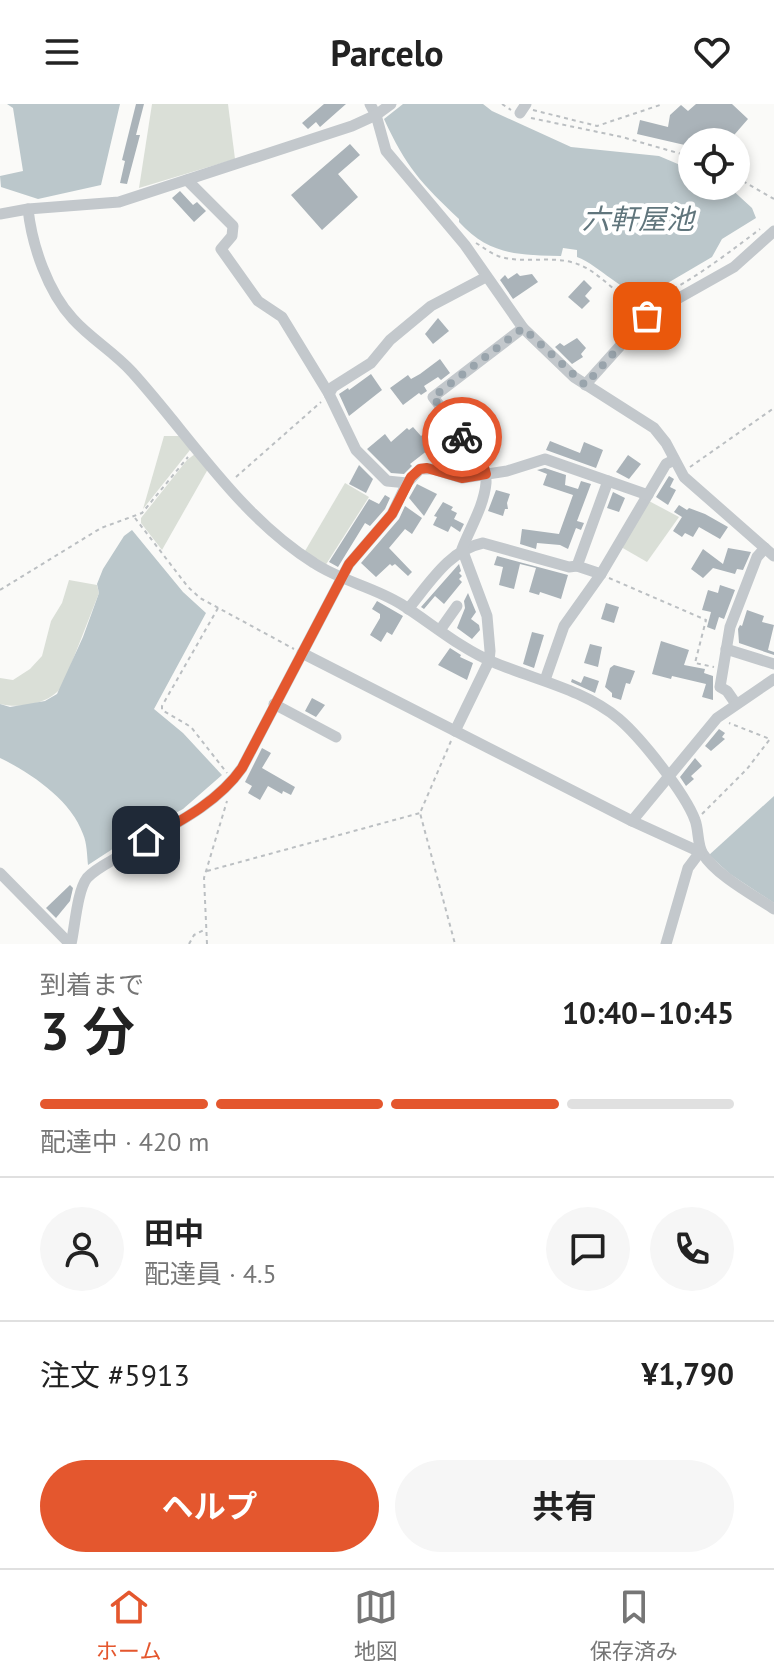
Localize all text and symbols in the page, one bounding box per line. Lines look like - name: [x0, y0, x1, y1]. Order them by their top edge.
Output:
- text: Parcelo: [330, 29, 444, 76]
- icon: menu: [40, 30, 84, 74]
- icon: heart: [690, 30, 734, 74]
- map controls: [678, 128, 750, 200]
- button: locate: [678, 128, 750, 200]
- water label: 六軒屋池: [582, 200, 697, 237]
- pin: [613, 282, 681, 350]
- icon: bag: [625, 294, 669, 338]
- courier: [422, 397, 502, 477]
- icon: bike: [440, 415, 484, 459]
- pin: [112, 806, 180, 874]
- icon: home: [124, 818, 168, 862]
- text: 到着まで: [40, 968, 144, 1001]
- text: 10:40–10:45: [562, 993, 734, 1032]
- text: 3 分: [40, 997, 135, 1064]
- text: 配達中 · 420 m: [40, 1125, 209, 1158]
- button: person: [40, 1207, 124, 1291]
- button: chat: [546, 1207, 630, 1291]
- button: phone: [650, 1207, 734, 1291]
- text: 田中: [144, 1213, 204, 1252]
- text: 配達員 · 4.5: [144, 1257, 277, 1290]
- text: ¥1,790: [641, 1354, 734, 1393]
- text: 注文 #5913: [40, 1355, 190, 1394]
- button: ヘルプ: [40, 1460, 379, 1552]
- button: 共有: [395, 1460, 734, 1552]
- tab: ホーム: [96, 1585, 161, 1665]
- tab: 地図: [354, 1585, 398, 1665]
- tab: 保存済み: [590, 1585, 678, 1665]

